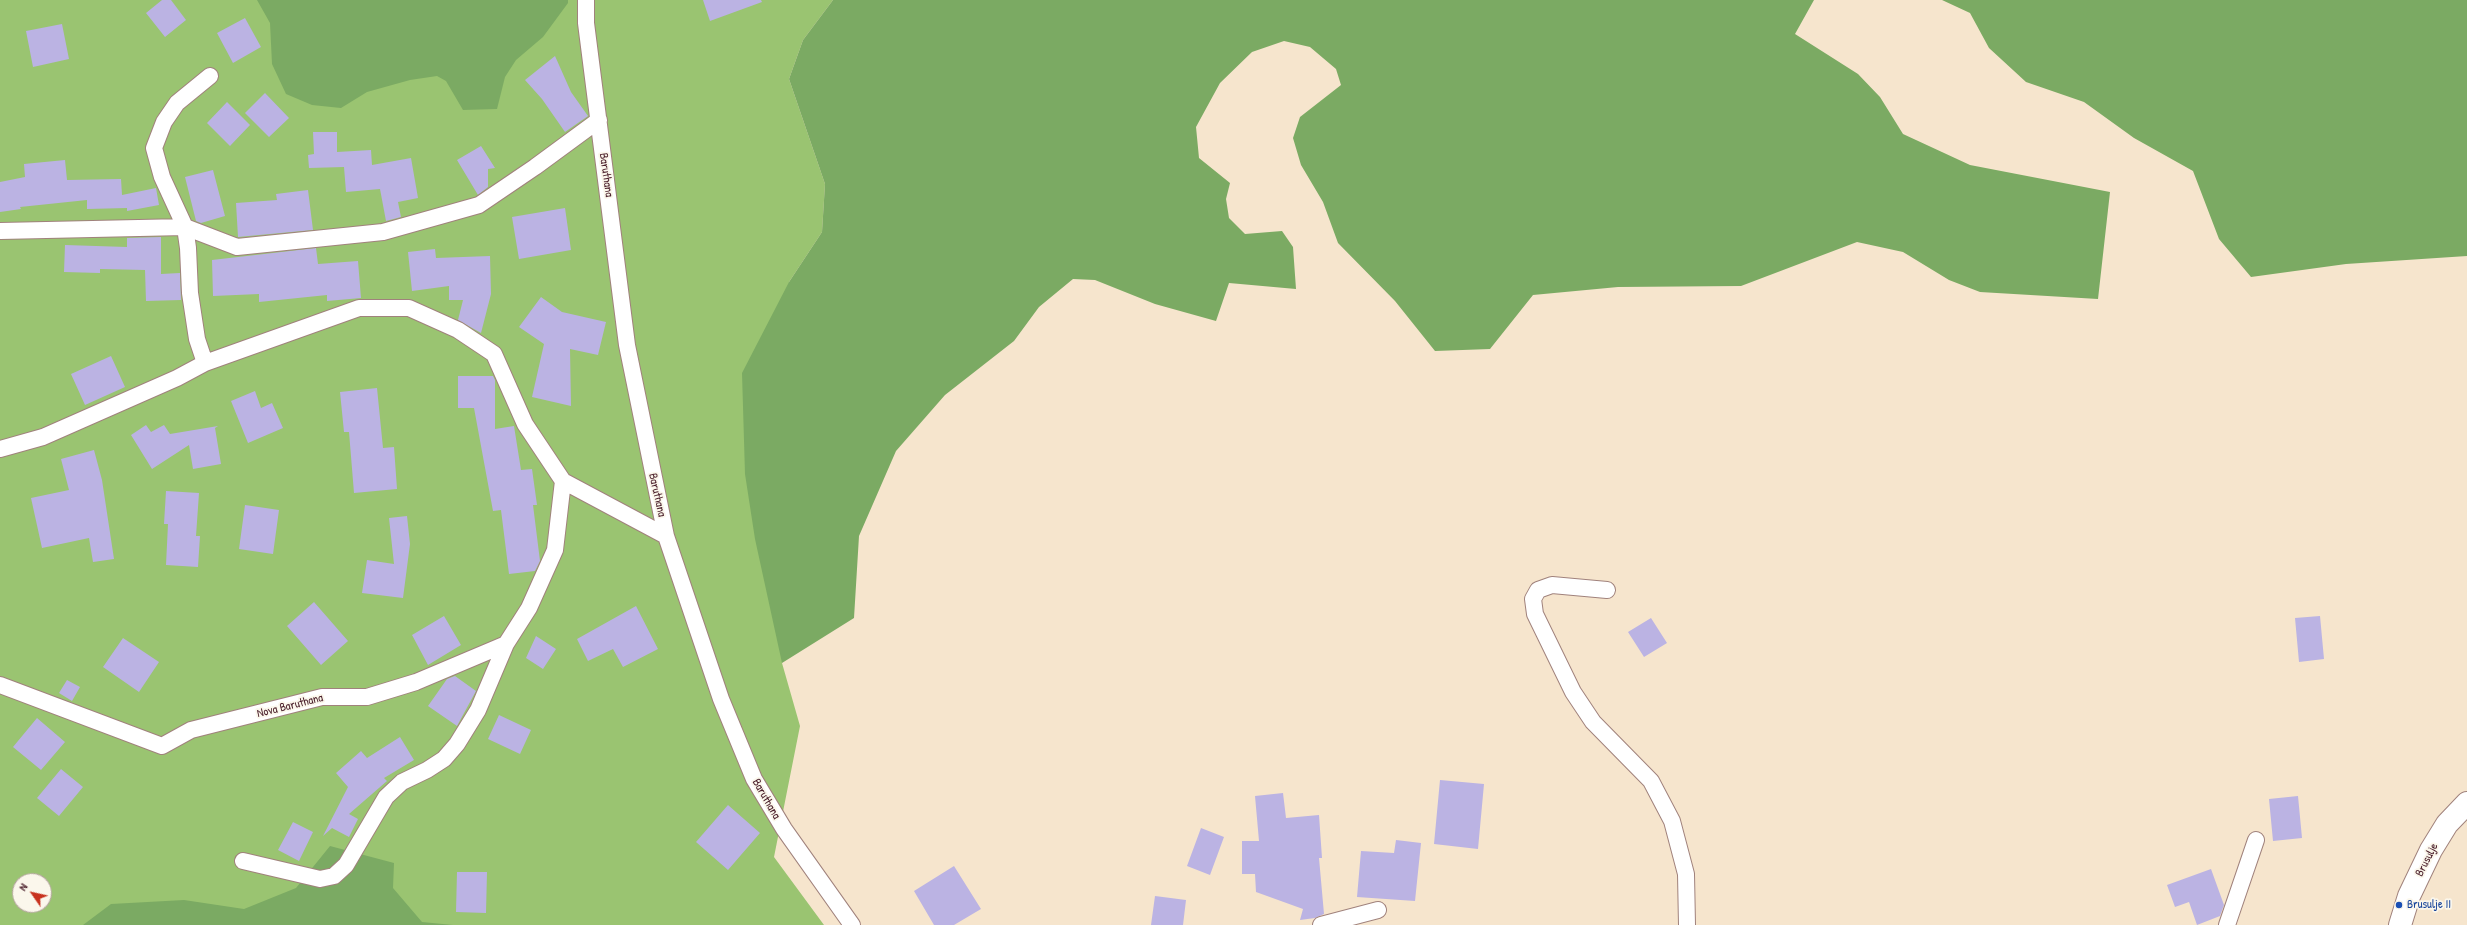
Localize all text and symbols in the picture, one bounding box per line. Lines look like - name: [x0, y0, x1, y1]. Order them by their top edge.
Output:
- street label: Baruthana: [596, 152, 616, 198]
- street label: Baruthana: [645, 472, 669, 518]
- street label: Nova Baruthana: [255, 691, 325, 721]
- street label: Baruthana: [749, 776, 783, 822]
- street label: Brusulje: [2412, 841, 2442, 879]
- north arrow: [12, 873, 52, 913]
- text: N: [15, 881, 30, 893]
- place label: Brusulje II: [2407, 898, 2451, 912]
- marker: Brusulje II: [2394, 900, 2404, 910]

